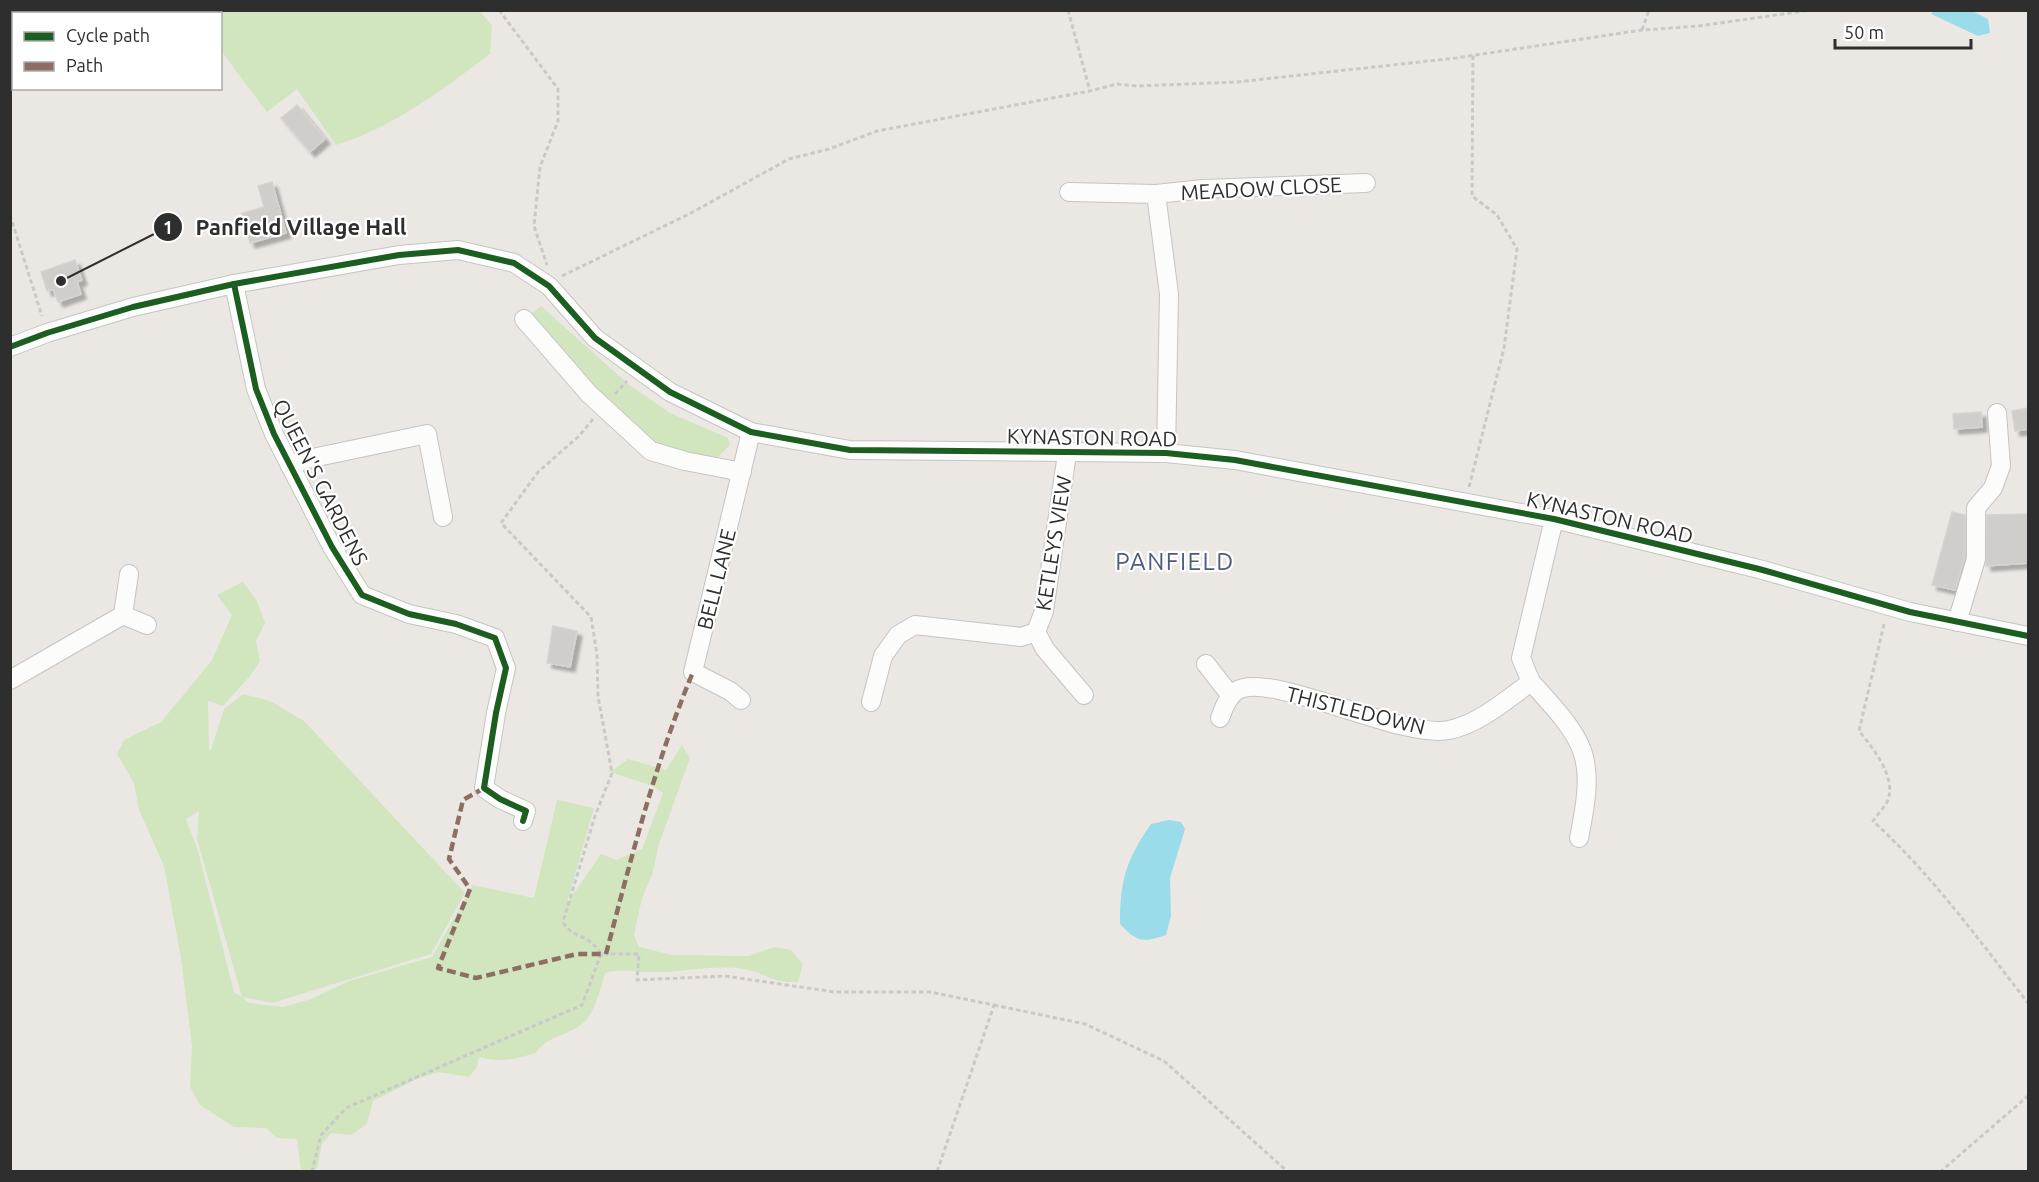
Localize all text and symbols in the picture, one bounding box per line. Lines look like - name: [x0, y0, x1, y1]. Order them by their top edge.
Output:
- legend: [12, 12, 222, 90]
- scale bar: [1835, 12, 1972, 50]
- text: 50 m: [1844, 22, 1884, 42]
- text: Cycle path: [66, 25, 150, 45]
- text: Path: [66, 55, 103, 75]
- street label: MEADOW CLOSE: [1180, 172, 1342, 204]
- callout: Panfield Village Hall: [153, 207, 418, 247]
- text: Panfield Village Hall: [195, 214, 407, 239]
- text: 1: [163, 217, 173, 237]
- street label: QUEEN'S GARDENS: [269, 395, 373, 569]
- street label: KYNASTON ROAD: [1007, 424, 1177, 450]
- street label: KETLEYS VIEW: [1030, 474, 1076, 612]
- street label: KYNASTON ROAD: [1524, 486, 1696, 548]
- street label: BELL LANE: [692, 526, 740, 632]
- district label: PANFIELD: [1115, 548, 1235, 575]
- street label: THISTLEDOWN: [1284, 681, 1428, 739]

